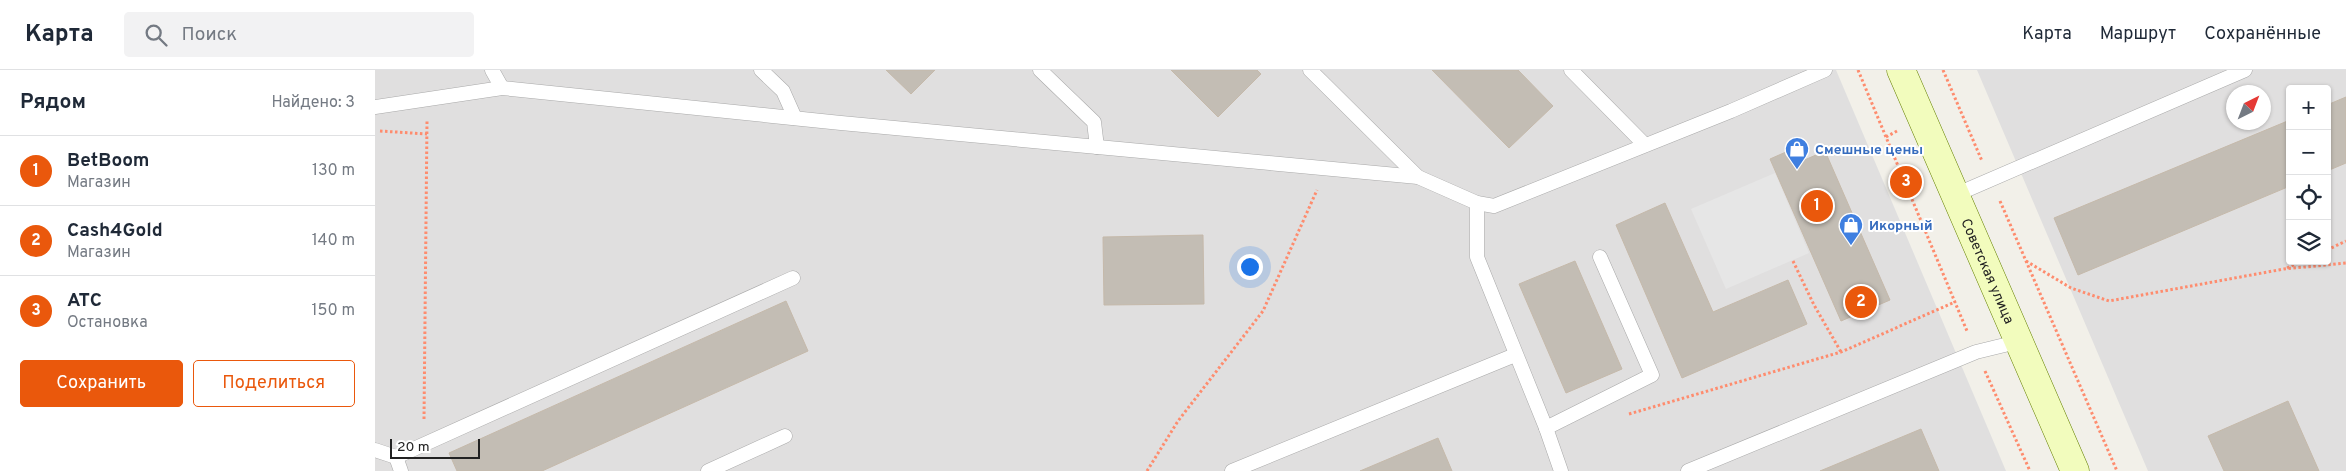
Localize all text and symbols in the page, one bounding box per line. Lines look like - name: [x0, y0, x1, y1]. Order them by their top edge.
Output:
- search box: [124, 12, 474, 57]
- text: Карта: [25, 20, 94, 50]
- icon: search: [142, 21, 170, 49]
- text: Поиск: [182, 23, 237, 47]
- text: Карта: [2022, 23, 2072, 46]
- text: Маршрут: [2100, 23, 2176, 46]
- text: Сохранённые: [2204, 23, 2321, 46]
- north arrow: [2226, 85, 2271, 130]
- map controls: [2286, 85, 2331, 265]
- button: +: [2286, 85, 2331, 130]
- text: Рядом: [20, 89, 86, 116]
- text: Найдено: 3: [271, 93, 355, 113]
- button: −: [2286, 130, 2331, 175]
- shop icon: Смешные цены: [1784, 136, 1810, 170]
- place label: Смешные цены: [1815, 142, 1923, 159]
- text: BetBoom: [67, 149, 150, 173]
- text: 1: [33, 161, 39, 181]
- text: 130 m: [312, 161, 355, 181]
- pin: 3: [1890, 163, 1922, 201]
- text: Магазин: [67, 173, 131, 193]
- button: locate: [2286, 175, 2331, 220]
- pin: 1: [1801, 187, 1833, 225]
- shop icon: Икорный: [1838, 212, 1864, 246]
- street label: Советская улица: [1957, 216, 2017, 327]
- place label: Икорный: [1869, 218, 1933, 235]
- text: Cash4Gold: [67, 219, 163, 243]
- button: layers: [2286, 220, 2331, 265]
- text: 2: [31, 231, 41, 251]
- text: 140 m: [312, 231, 355, 251]
- text: Магазин: [67, 243, 131, 263]
- your location: [1237, 254, 1263, 280]
- pin: 2: [1845, 283, 1877, 321]
- text: АТС: [67, 289, 102, 313]
- text: 3: [31, 301, 41, 321]
- text: 150 m: [312, 301, 355, 321]
- text: Остановка: [67, 313, 148, 333]
- button: Сохранить: [20, 360, 183, 407]
- button: Поделиться: [193, 360, 355, 407]
- scale bar: [390, 436, 480, 459]
- text: 20 m: [397, 439, 430, 456]

